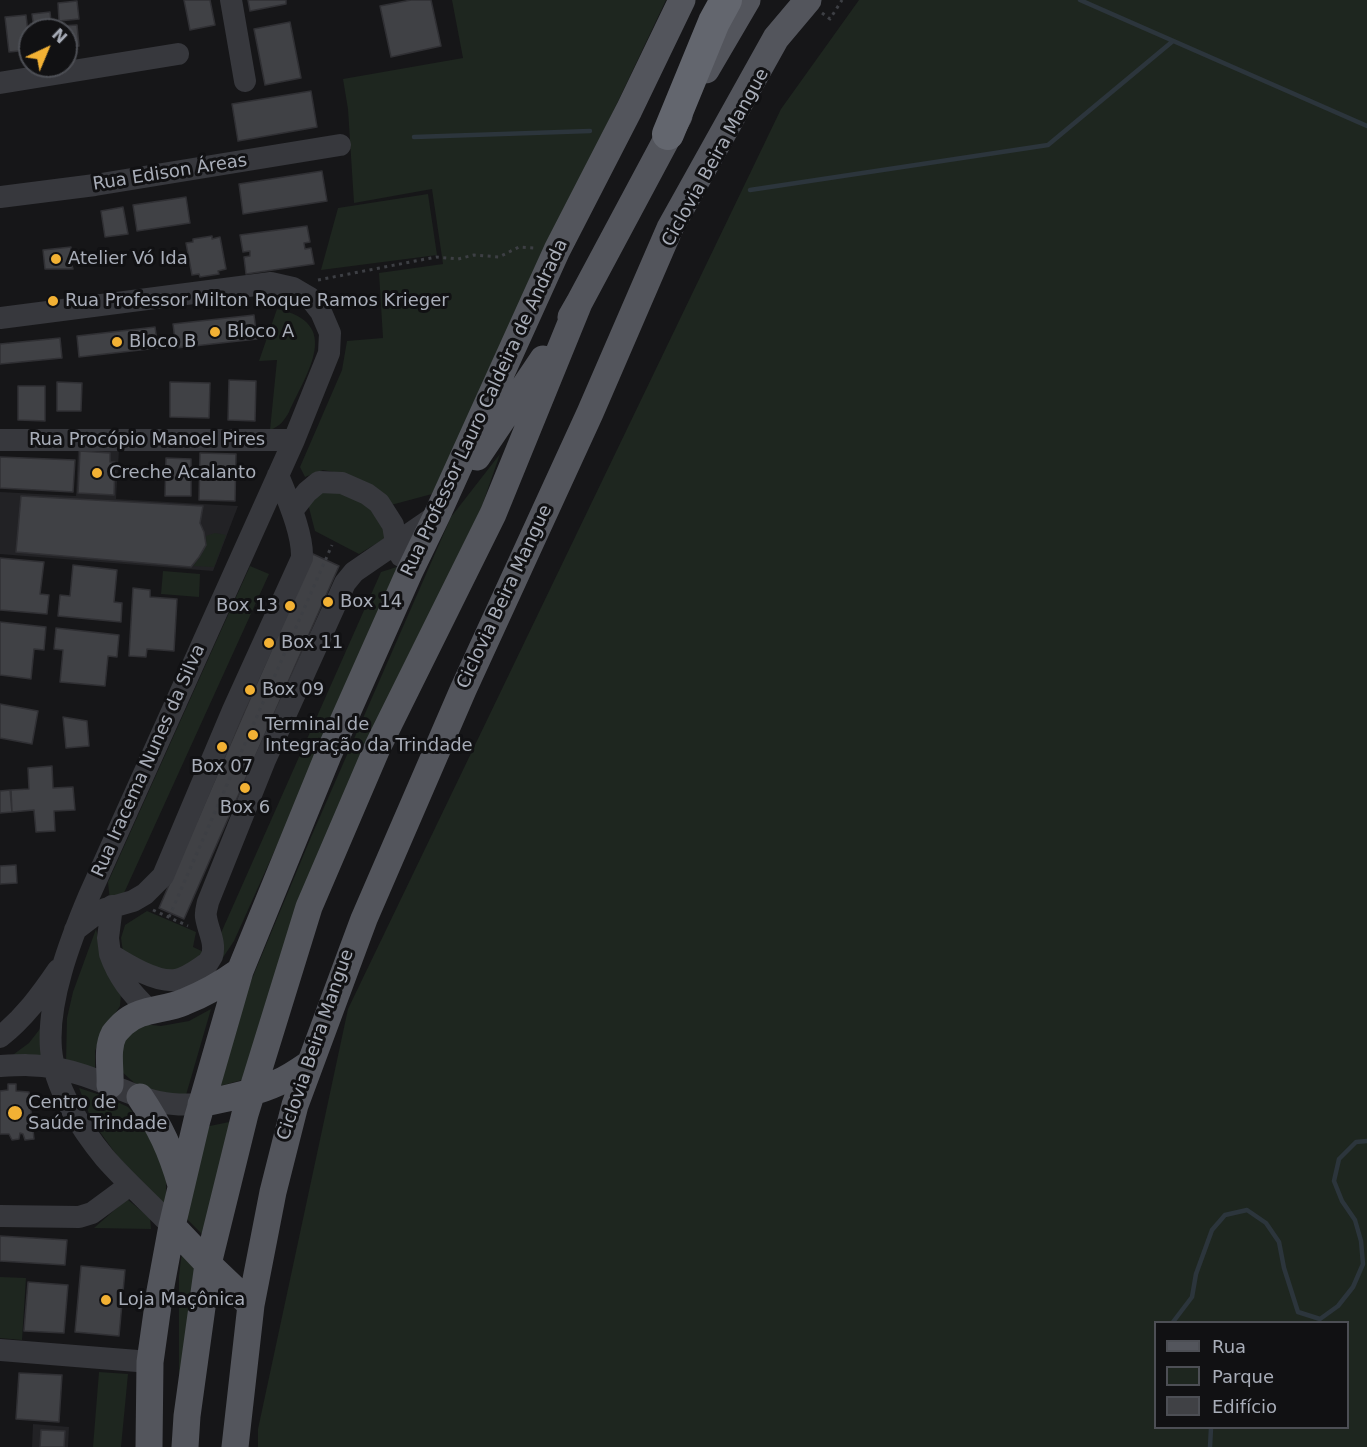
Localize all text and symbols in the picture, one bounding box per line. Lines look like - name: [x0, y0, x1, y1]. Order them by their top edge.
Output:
- north arrow: [18, 18, 78, 78]
- text: N: [48, 25, 71, 48]
- street label: Ciclovia Beira Mangue: [658, 65, 774, 251]
- street label: Rua Edison Áreas: [91, 150, 249, 196]
- street label: Rua Professor Lauro Caldeira de Andrada: [397, 236, 573, 580]
- place label: Atelier Vó Ida: [68, 248, 188, 270]
- marker: Atelier Vó Ida: [49, 252, 63, 266]
- place label: Rua Professor Milton Roque Ramos Krieger: [65, 290, 449, 312]
- marker: Rua Professor Milton Roque Ramos Krieger: [46, 294, 60, 308]
- place label: Bloco A: [227, 321, 294, 343]
- marker: Bloco A: [208, 325, 222, 339]
- place label: Bloco B: [129, 331, 196, 353]
- marker: Bloco B: [110, 335, 124, 349]
- street label: Rua Procópio Manoel Pires: [29, 429, 265, 451]
- place label: Creche Acalanto: [109, 462, 256, 484]
- marker: Creche Acalanto: [90, 466, 104, 480]
- street label: Ciclovia Beira Mangue: [453, 502, 557, 692]
- place label: Box 14: [340, 591, 402, 613]
- place label: Box 13: [216, 595, 278, 617]
- marker: Box 14: [321, 595, 335, 609]
- marker: Box 13: [283, 599, 297, 613]
- place label: Box 11: [281, 632, 343, 654]
- marker: Box 11: [262, 636, 276, 650]
- street label: Rua Iracema Nunes da Silva: [88, 641, 210, 881]
- place label: Box 09: [262, 679, 324, 701]
- marker: Box 09: [243, 683, 257, 697]
- place label: Terminal de Integração da Trindade: [265, 714, 473, 756]
- marker: Terminal de Integração da Trindade: [246, 728, 260, 742]
- marker: Box 07: [215, 740, 229, 754]
- place label: Box 07: [191, 756, 253, 778]
- marker: Box 6: [238, 781, 252, 795]
- place label: Box 6: [220, 797, 270, 819]
- street label: Ciclovia Beira Mangue: [273, 947, 359, 1143]
- place label: Centro de Saúde Trindade: [28, 1092, 167, 1134]
- marker: Centro de Saúde Trindade: [6, 1104, 24, 1122]
- place label: Loja Maçônica: [118, 1289, 245, 1311]
- marker: Loja Maçônica: [99, 1293, 113, 1307]
- legend: [1154, 1321, 1349, 1429]
- text: Rua: [1212, 1336, 1246, 1357]
- text: Parque: [1212, 1366, 1274, 1387]
- text: Edifício: [1212, 1396, 1277, 1417]

